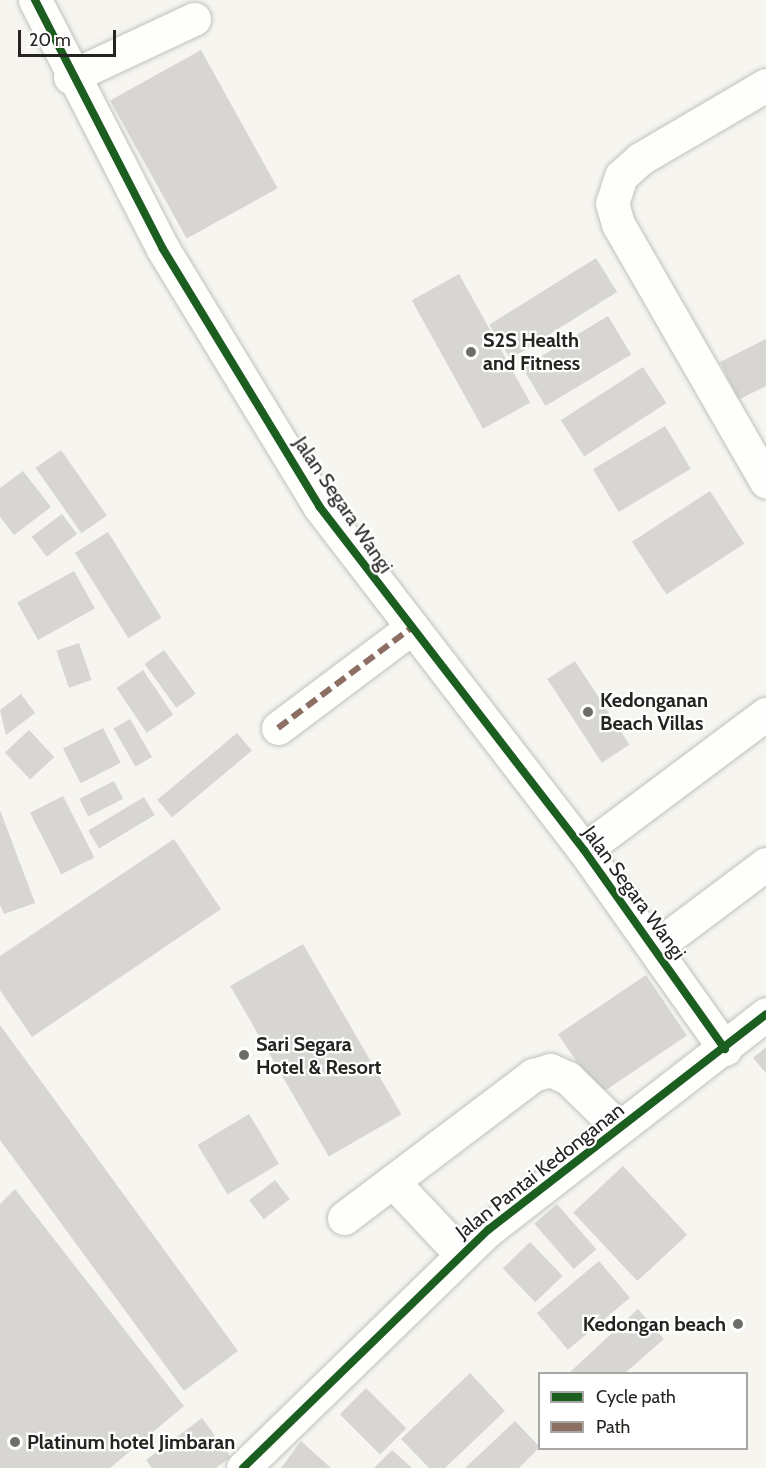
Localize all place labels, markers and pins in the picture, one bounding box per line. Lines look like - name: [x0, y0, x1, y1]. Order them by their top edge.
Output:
- place label: S2S Health and Fitness: [483, 328, 580, 375]
- marker: S2S Health and Fitness: [464, 345, 478, 359]
- place label: Kedonganan Beach Villas: [600, 688, 708, 735]
- marker: Kedonganan Beach Villas: [581, 705, 595, 719]
- place label: Sari Segara Hotel & Resort: [256, 1032, 381, 1079]
- marker: Sari Segara Hotel & Resort: [237, 1048, 251, 1062]
- place label: Kedongan beach: [583, 1312, 726, 1336]
- marker: Kedongan beach: [731, 1317, 745, 1331]
- place label: Platinum hotel Jimbaran: [27, 1430, 235, 1454]
- marker: Platinum hotel Jimbaran: [8, 1435, 22, 1449]

